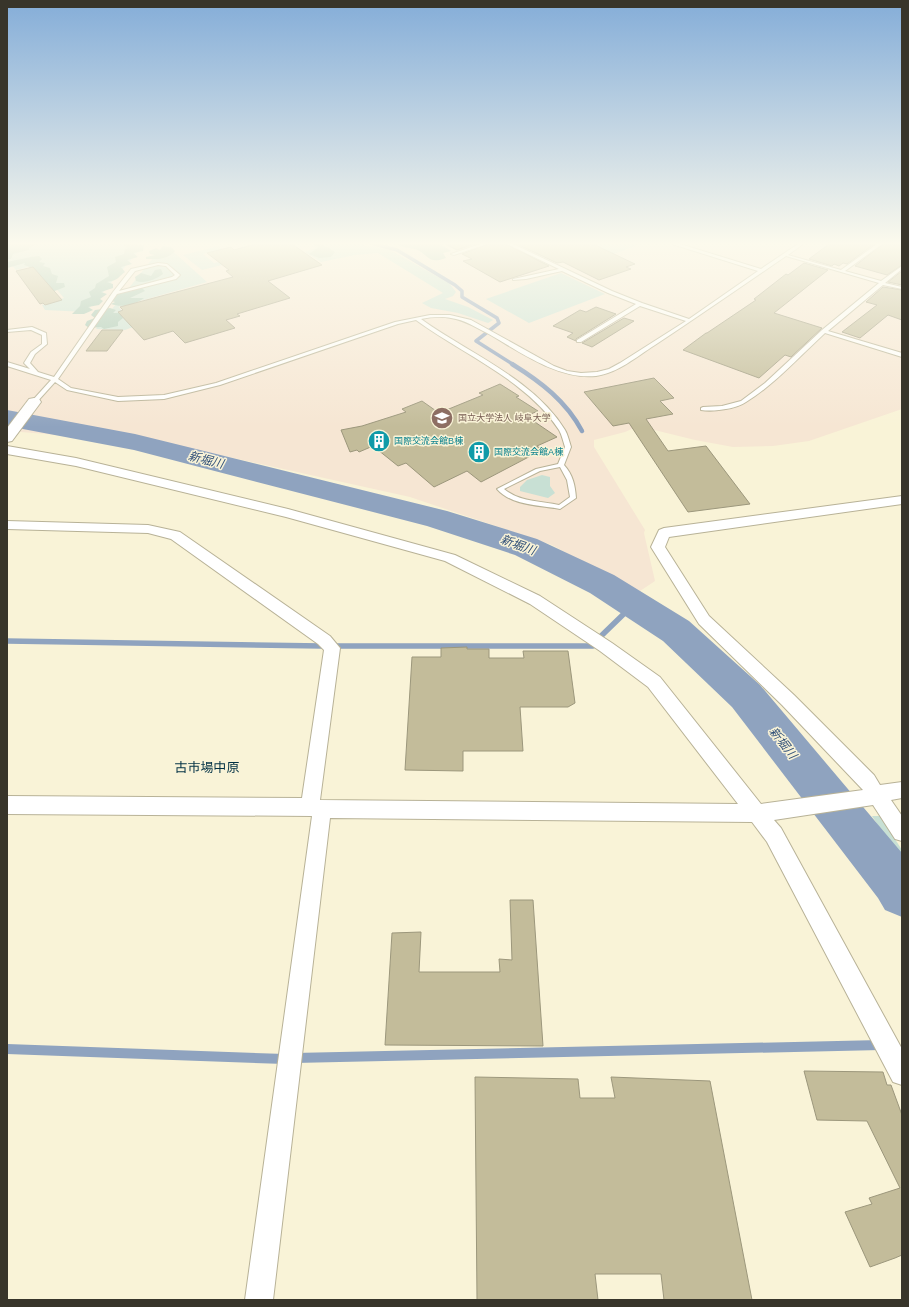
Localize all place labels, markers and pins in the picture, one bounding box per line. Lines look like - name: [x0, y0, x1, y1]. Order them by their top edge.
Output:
- school or university icon: 国立大学法人 岐阜大学: [429, 405, 455, 431]
- place label: 国立大学法人 岐阜大学: [458, 413, 551, 423]
- building icon: 国際交流会館B棟: [366, 428, 392, 454]
- place label: 国際交流会館B棟: [394, 435, 464, 446]
- building icon: 国際交流会館A棟: [466, 439, 492, 465]
- place label: 国際交流会館A棟: [494, 446, 564, 457]

